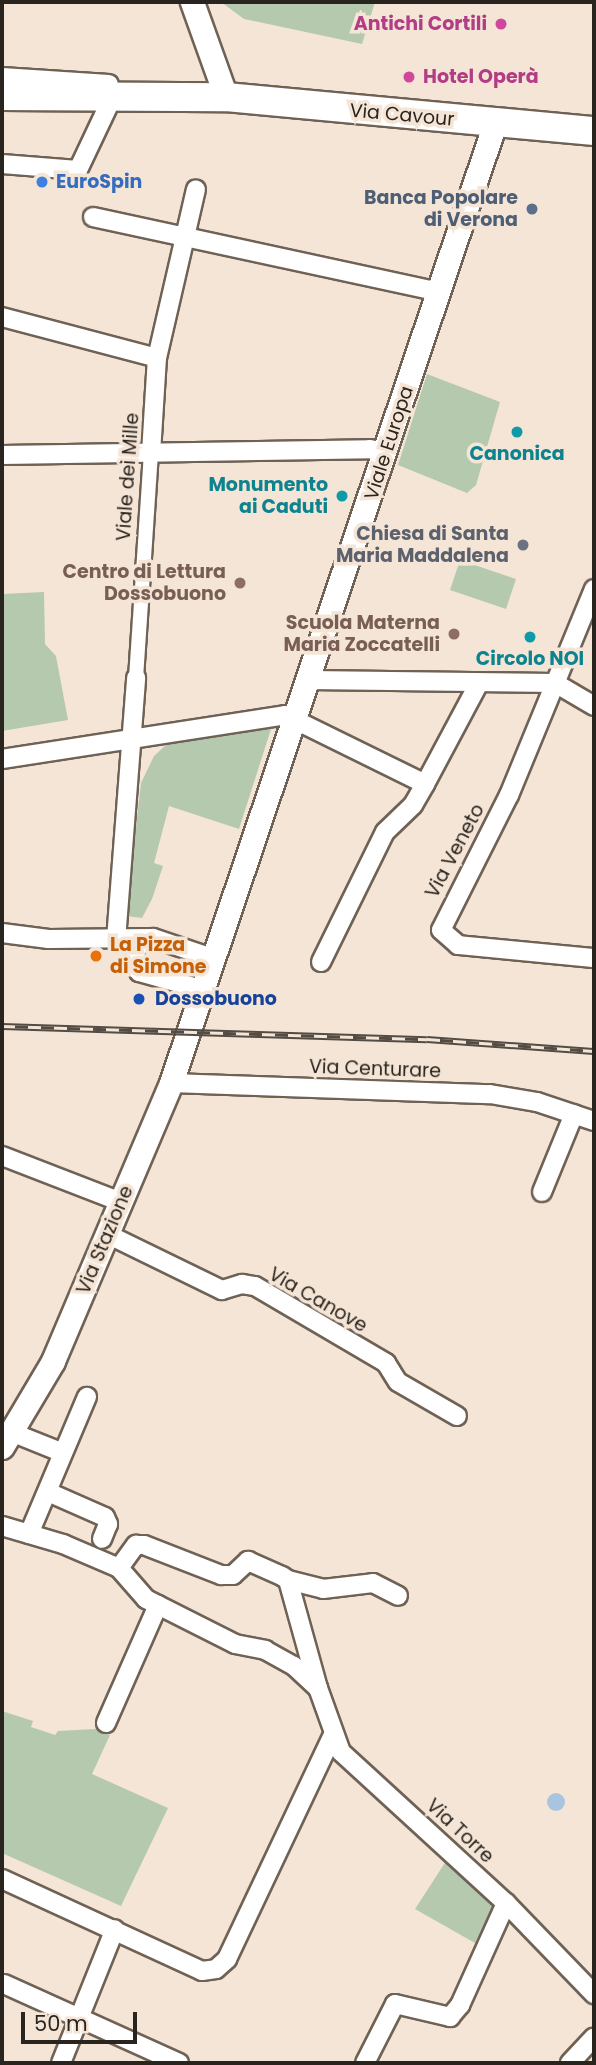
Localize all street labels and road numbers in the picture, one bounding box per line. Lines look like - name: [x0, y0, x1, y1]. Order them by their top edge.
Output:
- street label: Via Cavour: [349, 99, 455, 131]
- street label: Viale Europa: [360, 383, 418, 503]
- street label: Viale dei Mille: [112, 412, 144, 542]
- street label: Via Veneto: [421, 800, 489, 902]
- street label: Via Centurare: [309, 1055, 441, 1083]
- street label: Via Stazione: [72, 1182, 138, 1298]
- street label: Via Canove: [265, 1263, 371, 1337]
- street label: Via Torre: [422, 1794, 498, 1868]

